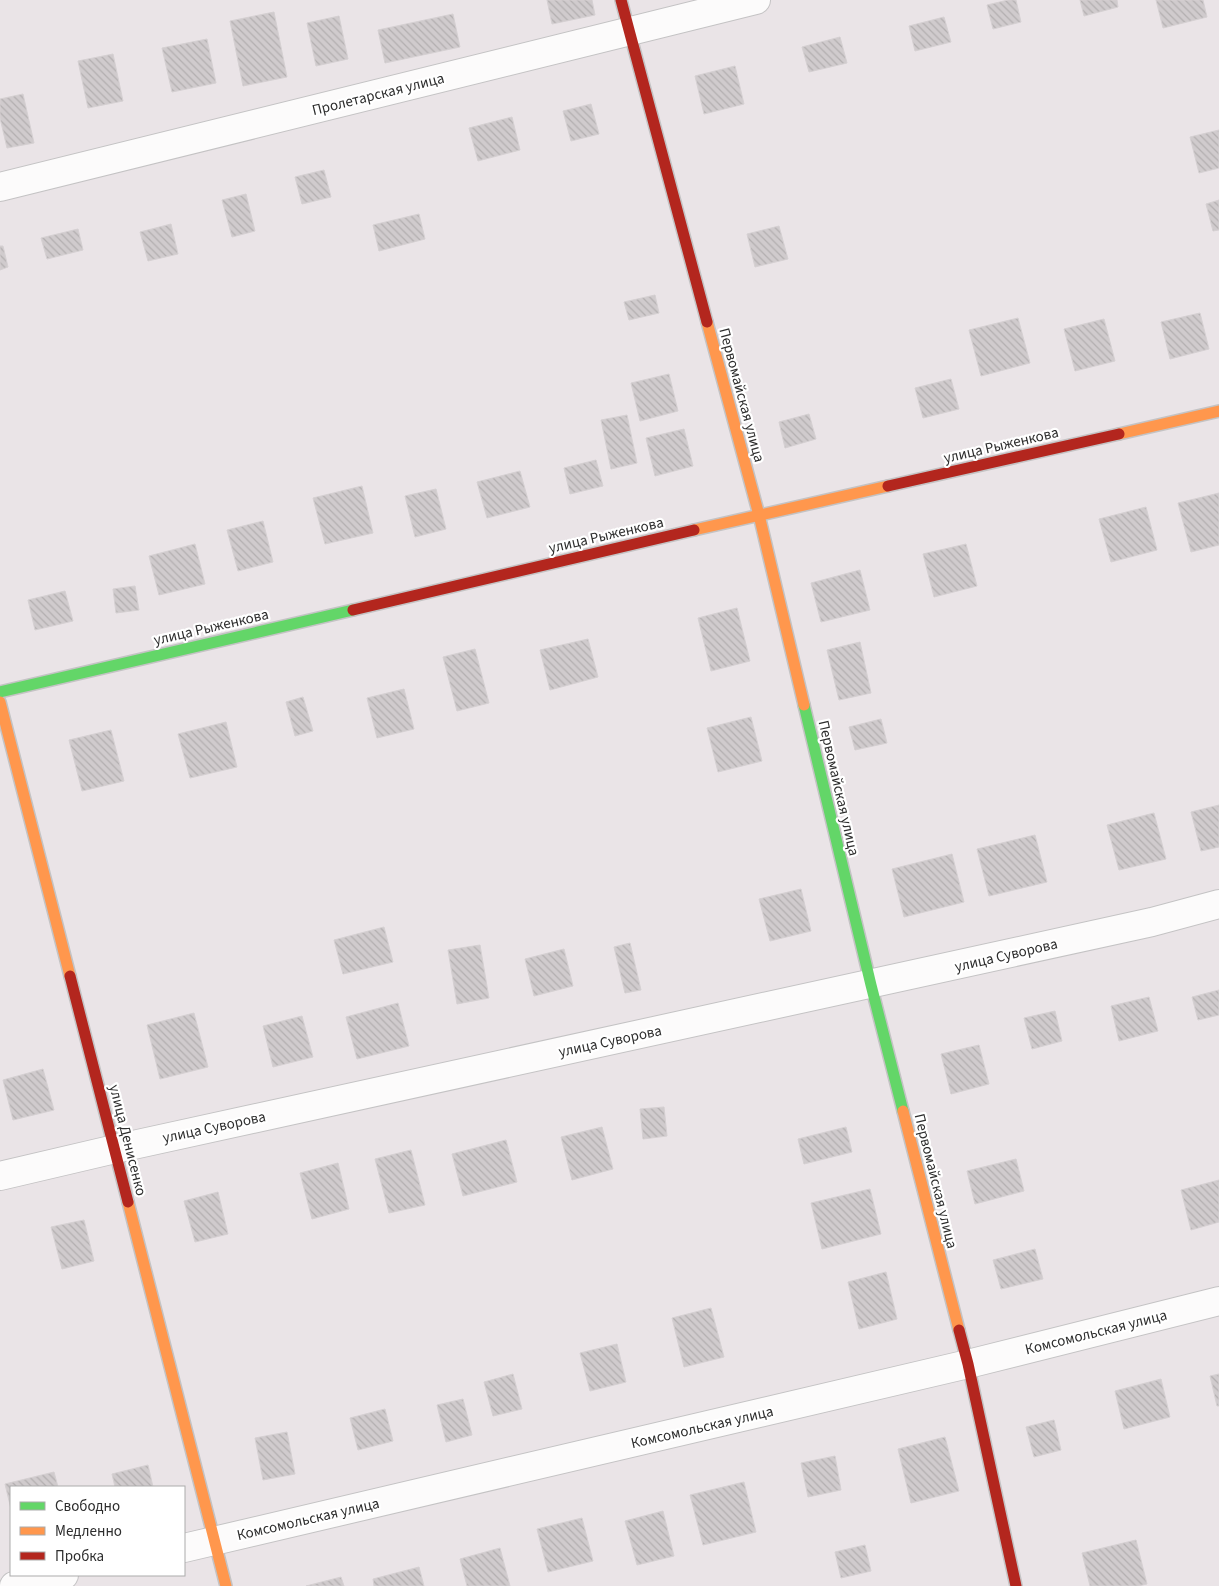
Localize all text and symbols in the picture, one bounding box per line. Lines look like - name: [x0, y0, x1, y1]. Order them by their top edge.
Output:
- street label: Пролетарская улица: [310, 68, 446, 121]
- street label: Первомайская улица: [713, 326, 770, 465]
- street label: улица Рыженкова: [942, 422, 1061, 469]
- street label: улица Рыженкова: [547, 512, 666, 559]
- street label: улица Рыженкова: [152, 604, 271, 651]
- street label: Первомайская улица: [813, 718, 864, 858]
- street label: улица Суворова: [953, 933, 1060, 978]
- street label: улица Суворова: [557, 1020, 664, 1063]
- street label: улица Денисенко: [104, 1082, 151, 1198]
- street label: улица Суворова: [161, 1106, 268, 1149]
- street label: Первомайская улица: [909, 1111, 962, 1251]
- street label: Комсомольская улица: [1023, 1305, 1169, 1360]
- street label: Комсомольская улица: [629, 1401, 775, 1454]
- legend: [10, 1486, 185, 1576]
- street label: Комсомольская улица: [235, 1493, 381, 1546]
- text: Свободно: [55, 1496, 120, 1517]
- text: Медленно: [55, 1521, 122, 1542]
- text: Пробка: [55, 1546, 104, 1567]

